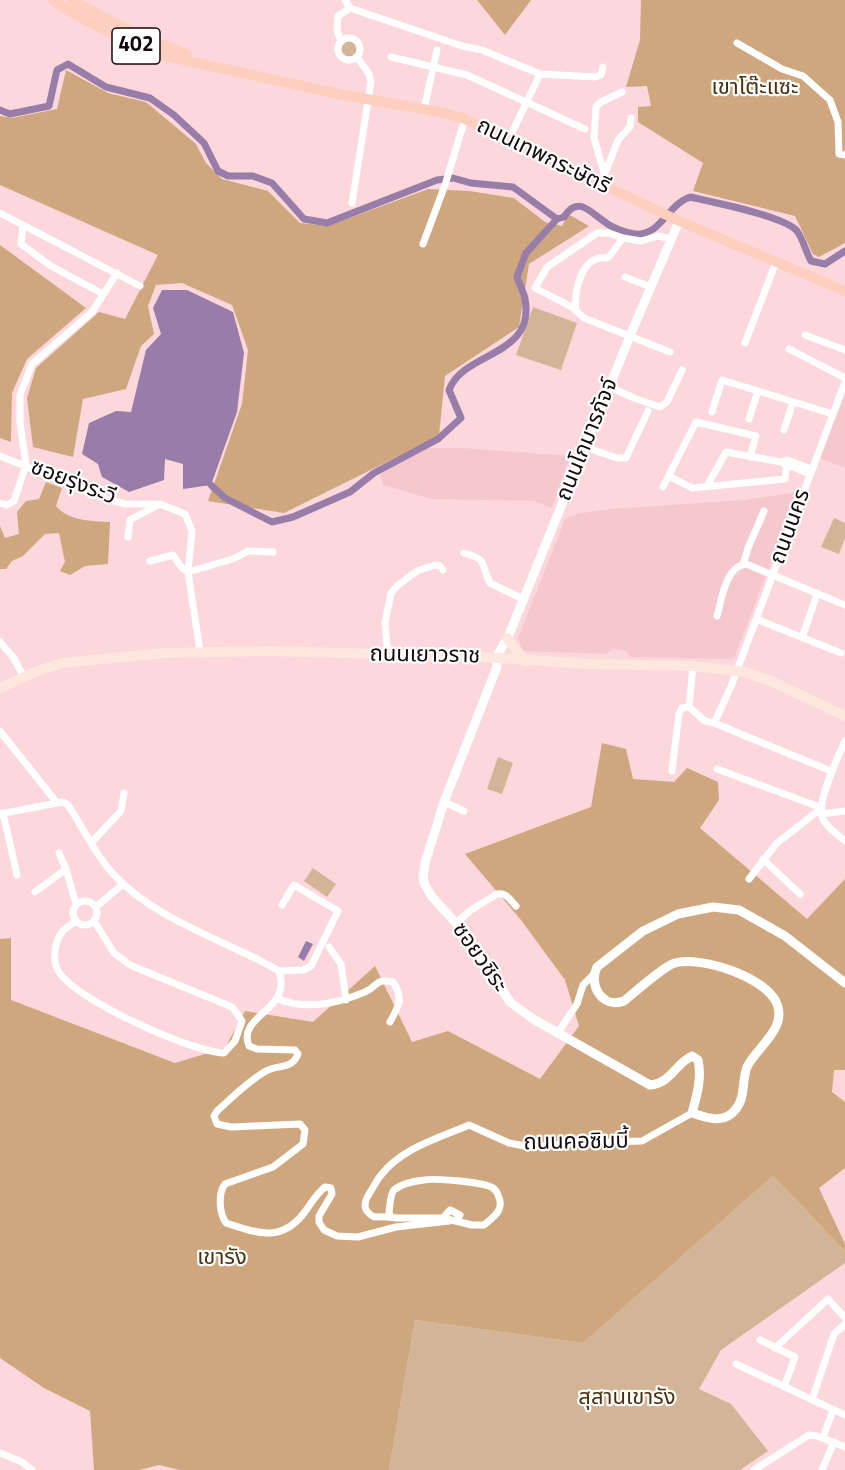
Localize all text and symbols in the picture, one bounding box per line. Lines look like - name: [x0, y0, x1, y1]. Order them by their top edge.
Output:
- road number: 402: [112, 28, 160, 64]
- park label: เขาโต๊ะแซะ: [711, 76, 799, 102]
- street label: ถนนเทพกระษัตรี: [472, 113, 614, 201]
- street label: ถนนโกมารภัจจ์: [551, 375, 625, 505]
- street label: ซอยรุ่งระวี: [27, 455, 119, 511]
- street label: ถนนนคร: [765, 486, 817, 568]
- street label: ถนนเยาวราช: [369, 642, 481, 670]
- street label: ซอยวชิระ: [446, 918, 512, 998]
- street label: ถนนคอซิมบี้: [523, 1129, 629, 1157]
- park label: เขารัง: [197, 1246, 247, 1272]
- park label: สุสานเขารัง: [578, 1386, 676, 1412]

